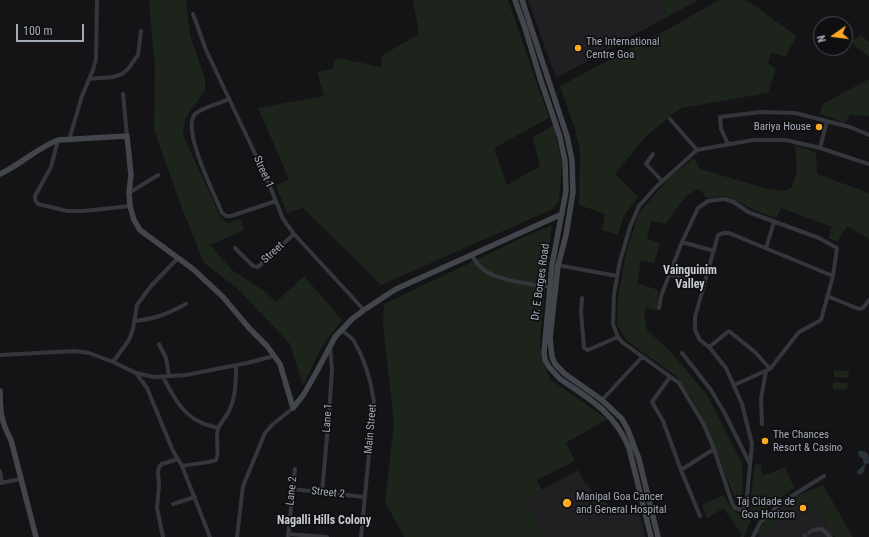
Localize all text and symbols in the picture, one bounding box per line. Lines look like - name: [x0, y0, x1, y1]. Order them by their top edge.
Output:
- scale bar: [18, 16, 86, 42]
- north arrow: [813, 16, 853, 56]
- text: 100 m: [23, 24, 53, 38]
- text: N: [815, 34, 829, 44]
- place label: The International Centre Goa: [586, 35, 660, 61]
- marker: The International Centre Goa: [573, 43, 583, 53]
- place label: Bariya House: [754, 120, 811, 134]
- marker: Bariya House: [814, 122, 824, 132]
- street label: Street 1: [250, 154, 276, 190]
- street label: Street: [259, 239, 287, 267]
- street label: Dr. E Borges Road: [529, 243, 553, 321]
- district label: Vainguinim Valley: [663, 264, 717, 292]
- street label: Lane 1: [320, 403, 336, 433]
- street label: Main Street: [362, 404, 380, 454]
- place label: The Chances Resort & Casino: [773, 428, 842, 454]
- marker: The Chances Resort & Casino: [760, 436, 770, 446]
- street label: Lane 2: [284, 476, 300, 506]
- street label: Street 2: [311, 485, 345, 501]
- place label: Manipal Goa Cancer and General Hospital: [576, 490, 667, 516]
- place label: Taj Cidade de Goa Horizon: [736, 495, 795, 521]
- marker: Manipal Goa Cancer and General Hospital: [561, 497, 573, 509]
- marker: Taj Cidade de Goa Horizon: [798, 503, 808, 513]
- district label: Nagalli Hills Colony: [277, 514, 371, 528]

